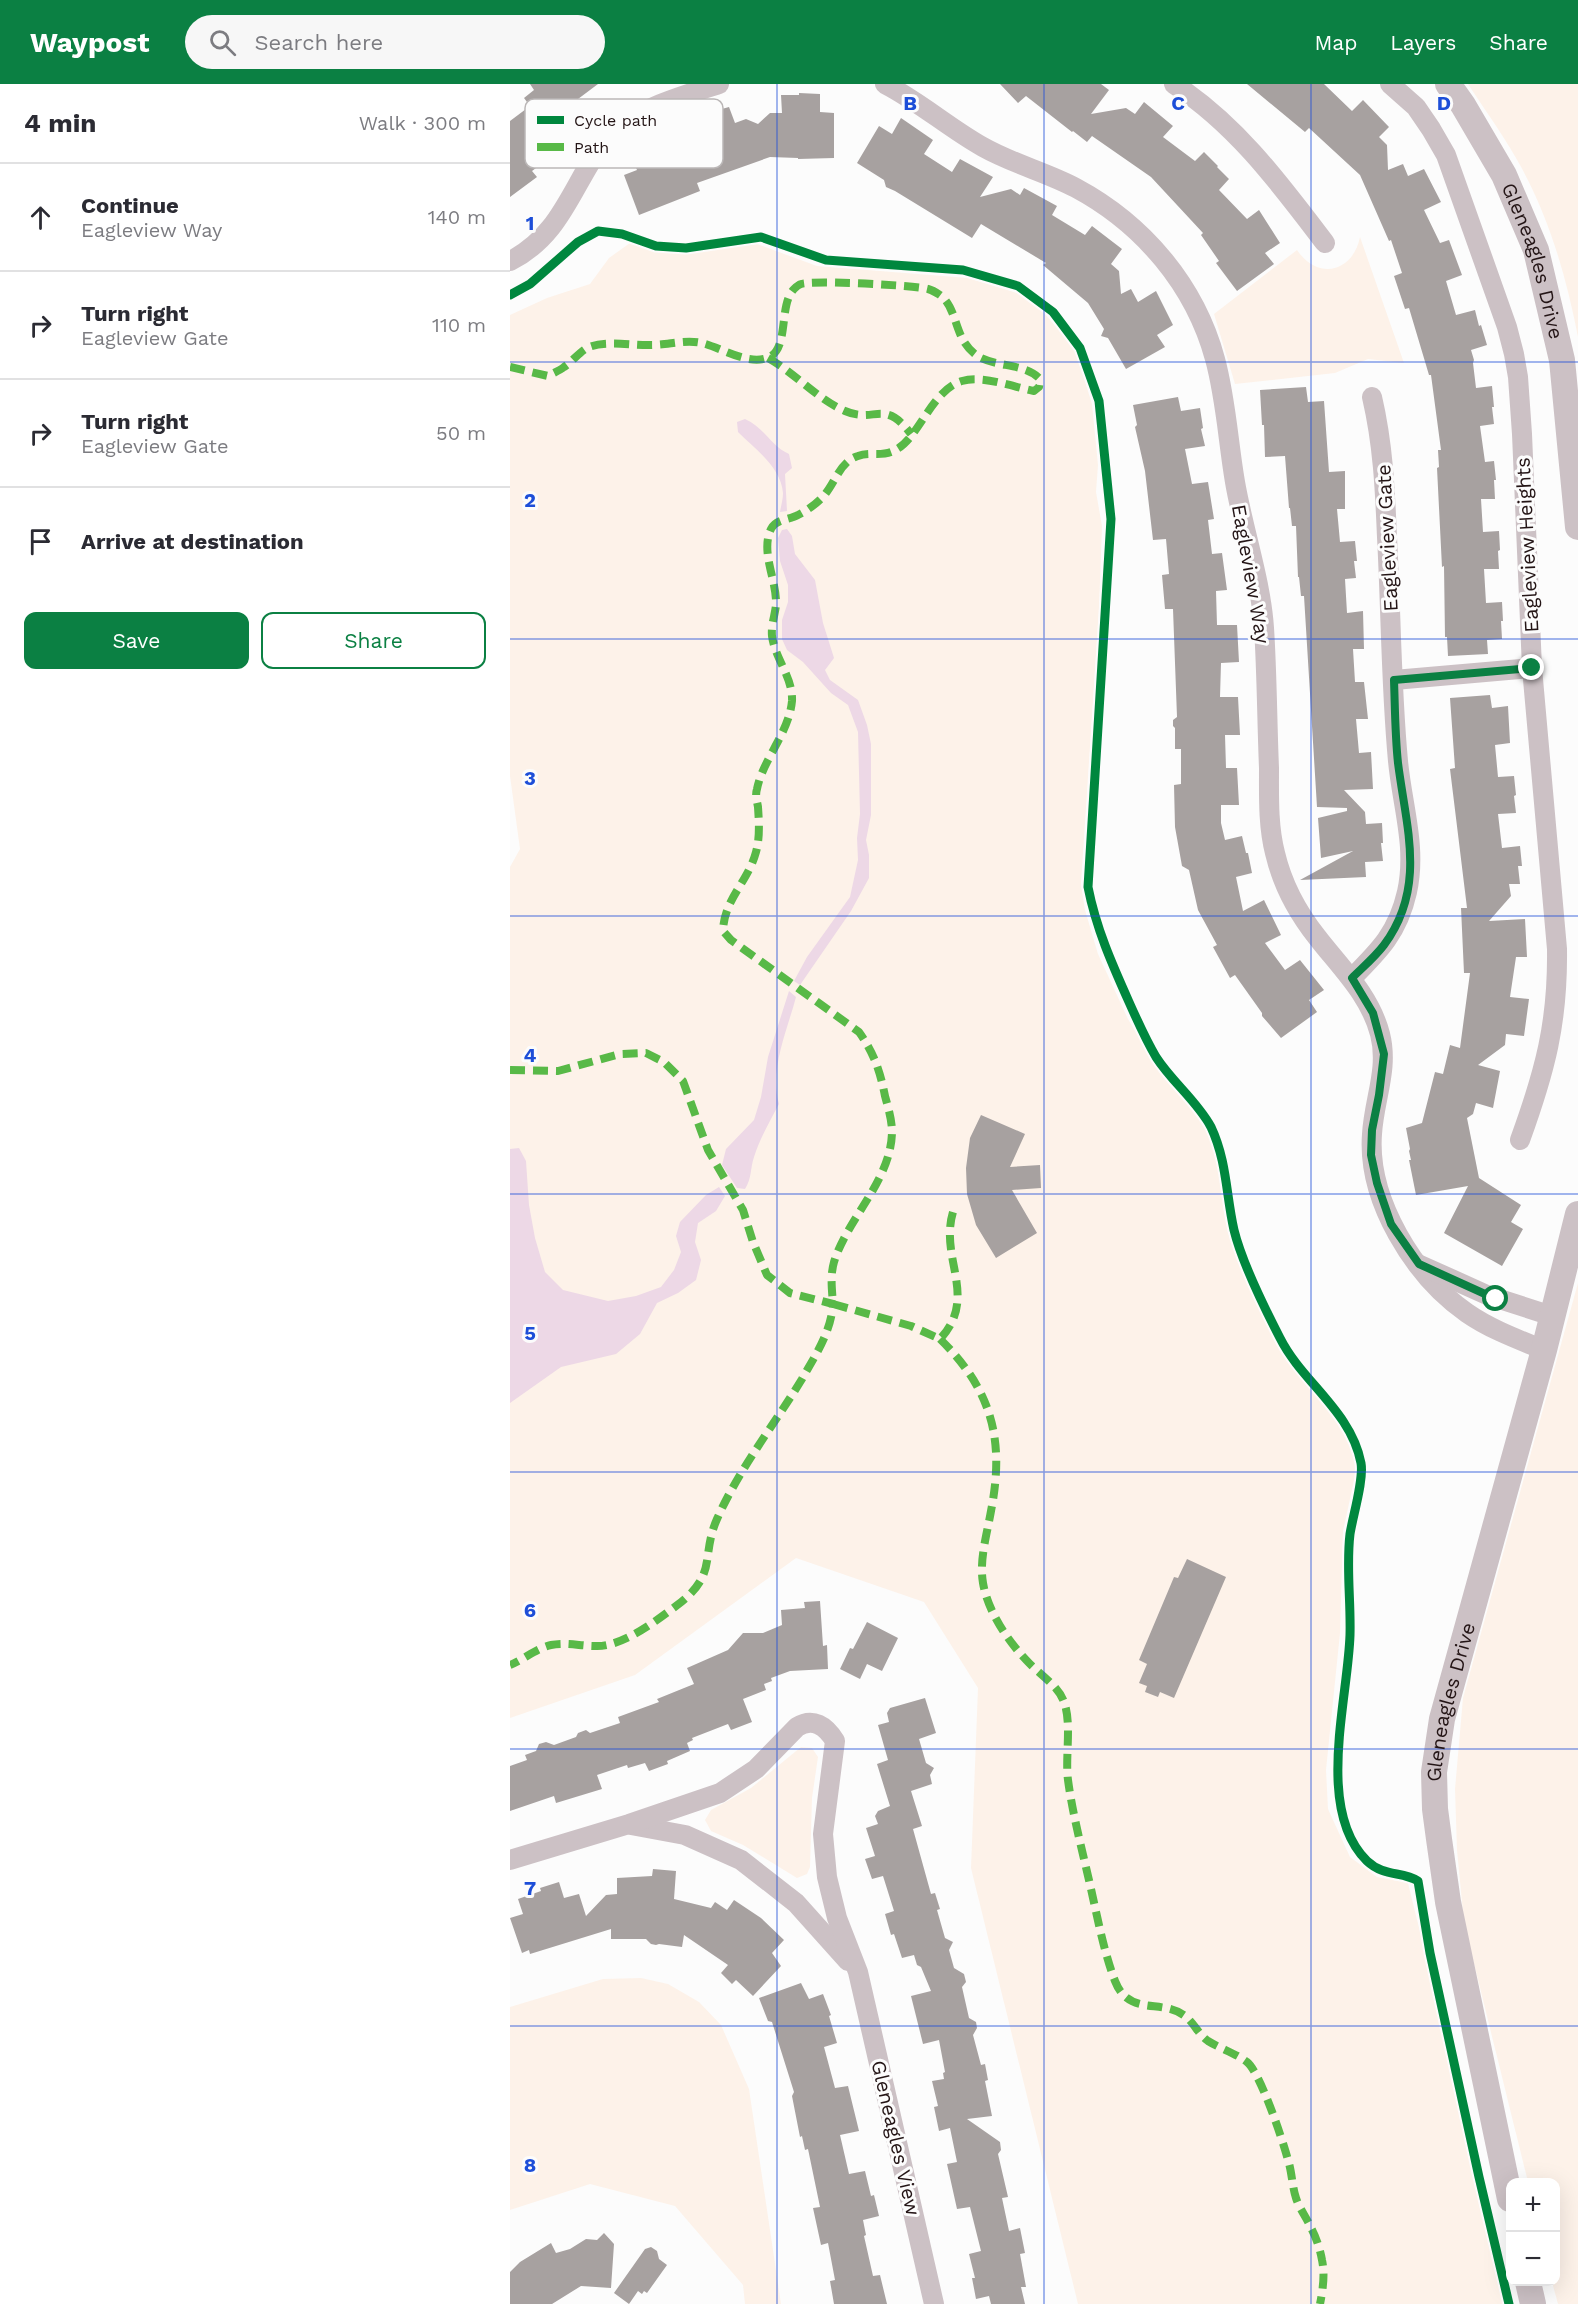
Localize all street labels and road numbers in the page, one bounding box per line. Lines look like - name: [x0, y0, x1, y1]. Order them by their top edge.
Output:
- street label: Gleneagles Drive: [1497, 179, 1569, 341]
- street label: Eagleview Heights: [1510, 457, 1544, 633]
- street label: Eagleview Gate: [1371, 464, 1403, 612]
- street label: Eagleview Way: [1227, 502, 1275, 646]
- street label: Gleneagles Drive: [1422, 1620, 1480, 1782]
- street label: Gleneagles View: [866, 2058, 926, 2218]

